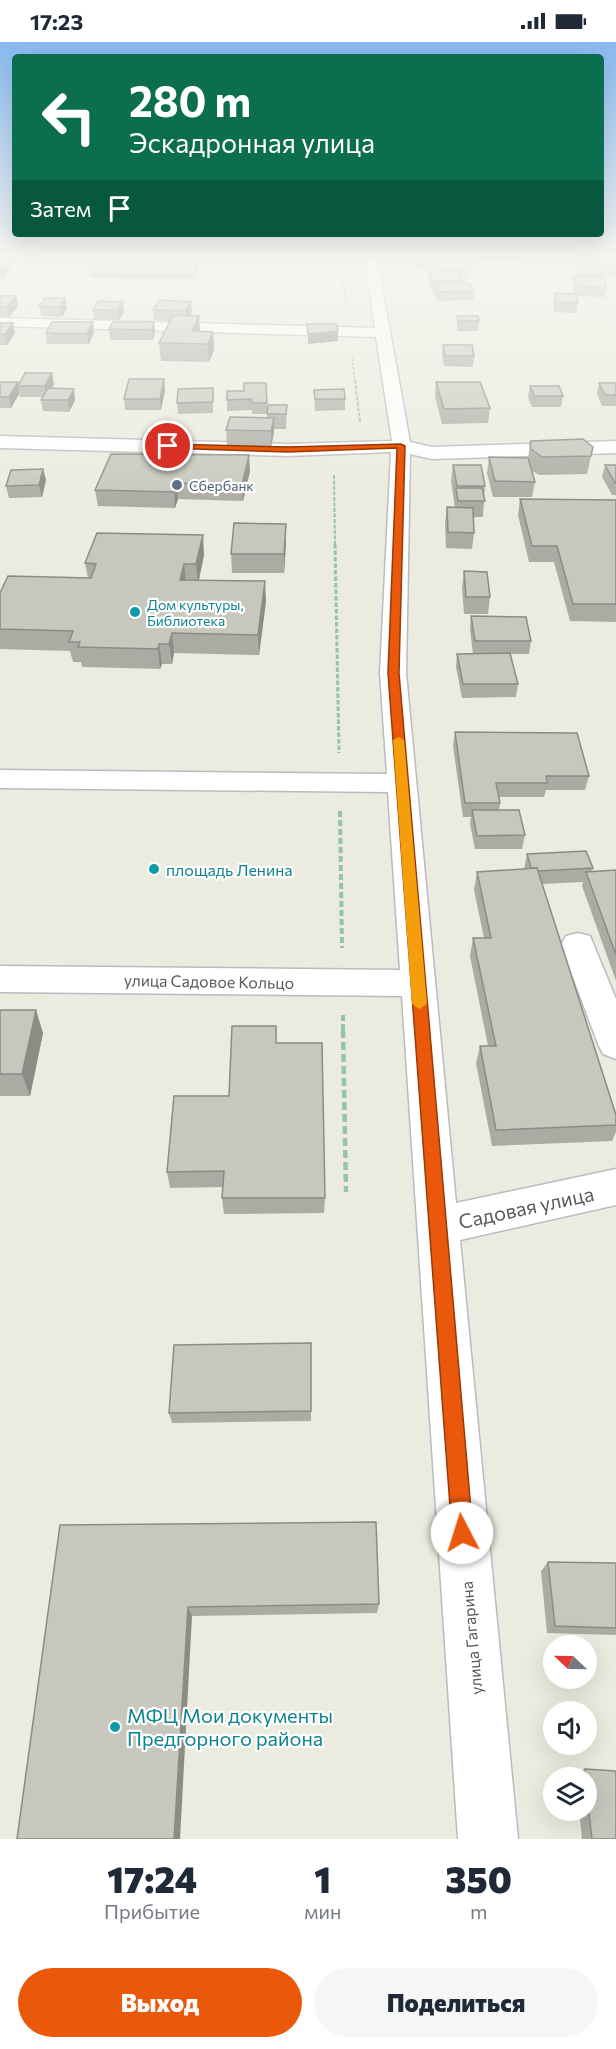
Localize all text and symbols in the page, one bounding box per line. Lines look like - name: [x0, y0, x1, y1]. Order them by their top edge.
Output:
- text: 17:23: [30, 8, 83, 35]
- text: 280 m: [129, 74, 251, 126]
- icon: left: [30, 78, 108, 156]
- text: Эскадронная улица: [129, 126, 375, 159]
- icon: arrive: [103, 192, 136, 225]
- text: Затем: [30, 195, 91, 222]
- pin: [142, 420, 193, 471]
- icon: arrive: [151, 429, 184, 462]
- place label: Сбербанк: [189, 477, 254, 494]
- marker: Сбербанк: [170, 478, 184, 492]
- place label: Дом культуры, Библиотека: [147, 596, 244, 629]
- marker: Дом культуры, Библиотека: [128, 605, 142, 619]
- place label: площадь Ленина: [166, 860, 293, 879]
- marker: площадь Ленина: [147, 862, 161, 876]
- street label: улица Садовое Кольцо: [124, 970, 294, 992]
- street label: Садовая улица: [456, 1181, 596, 1233]
- position arrow: [430, 1501, 494, 1565]
- street label: улица Гагарина: [457, 1580, 485, 1696]
- north arrow: [543, 1635, 597, 1689]
- map controls: [543, 1635, 597, 1821]
- button: sound: [543, 1701, 597, 1755]
- place label: МФЦ Мои документы Предгорного района: [127, 1703, 333, 1750]
- marker: МФЦ Мои документы Предгорного района: [108, 1720, 122, 1734]
- button: layers: [543, 1767, 597, 1821]
- text: 17:24: [107, 1856, 197, 1900]
- text: 1: [314, 1856, 331, 1900]
- text: 350: [445, 1856, 512, 1900]
- text: Прибытие: [104, 1899, 200, 1923]
- text: мин: [304, 1899, 341, 1923]
- text: m: [470, 1899, 487, 1923]
- button: Выход: [18, 1968, 302, 2037]
- button: Поделиться: [314, 1968, 598, 2037]

